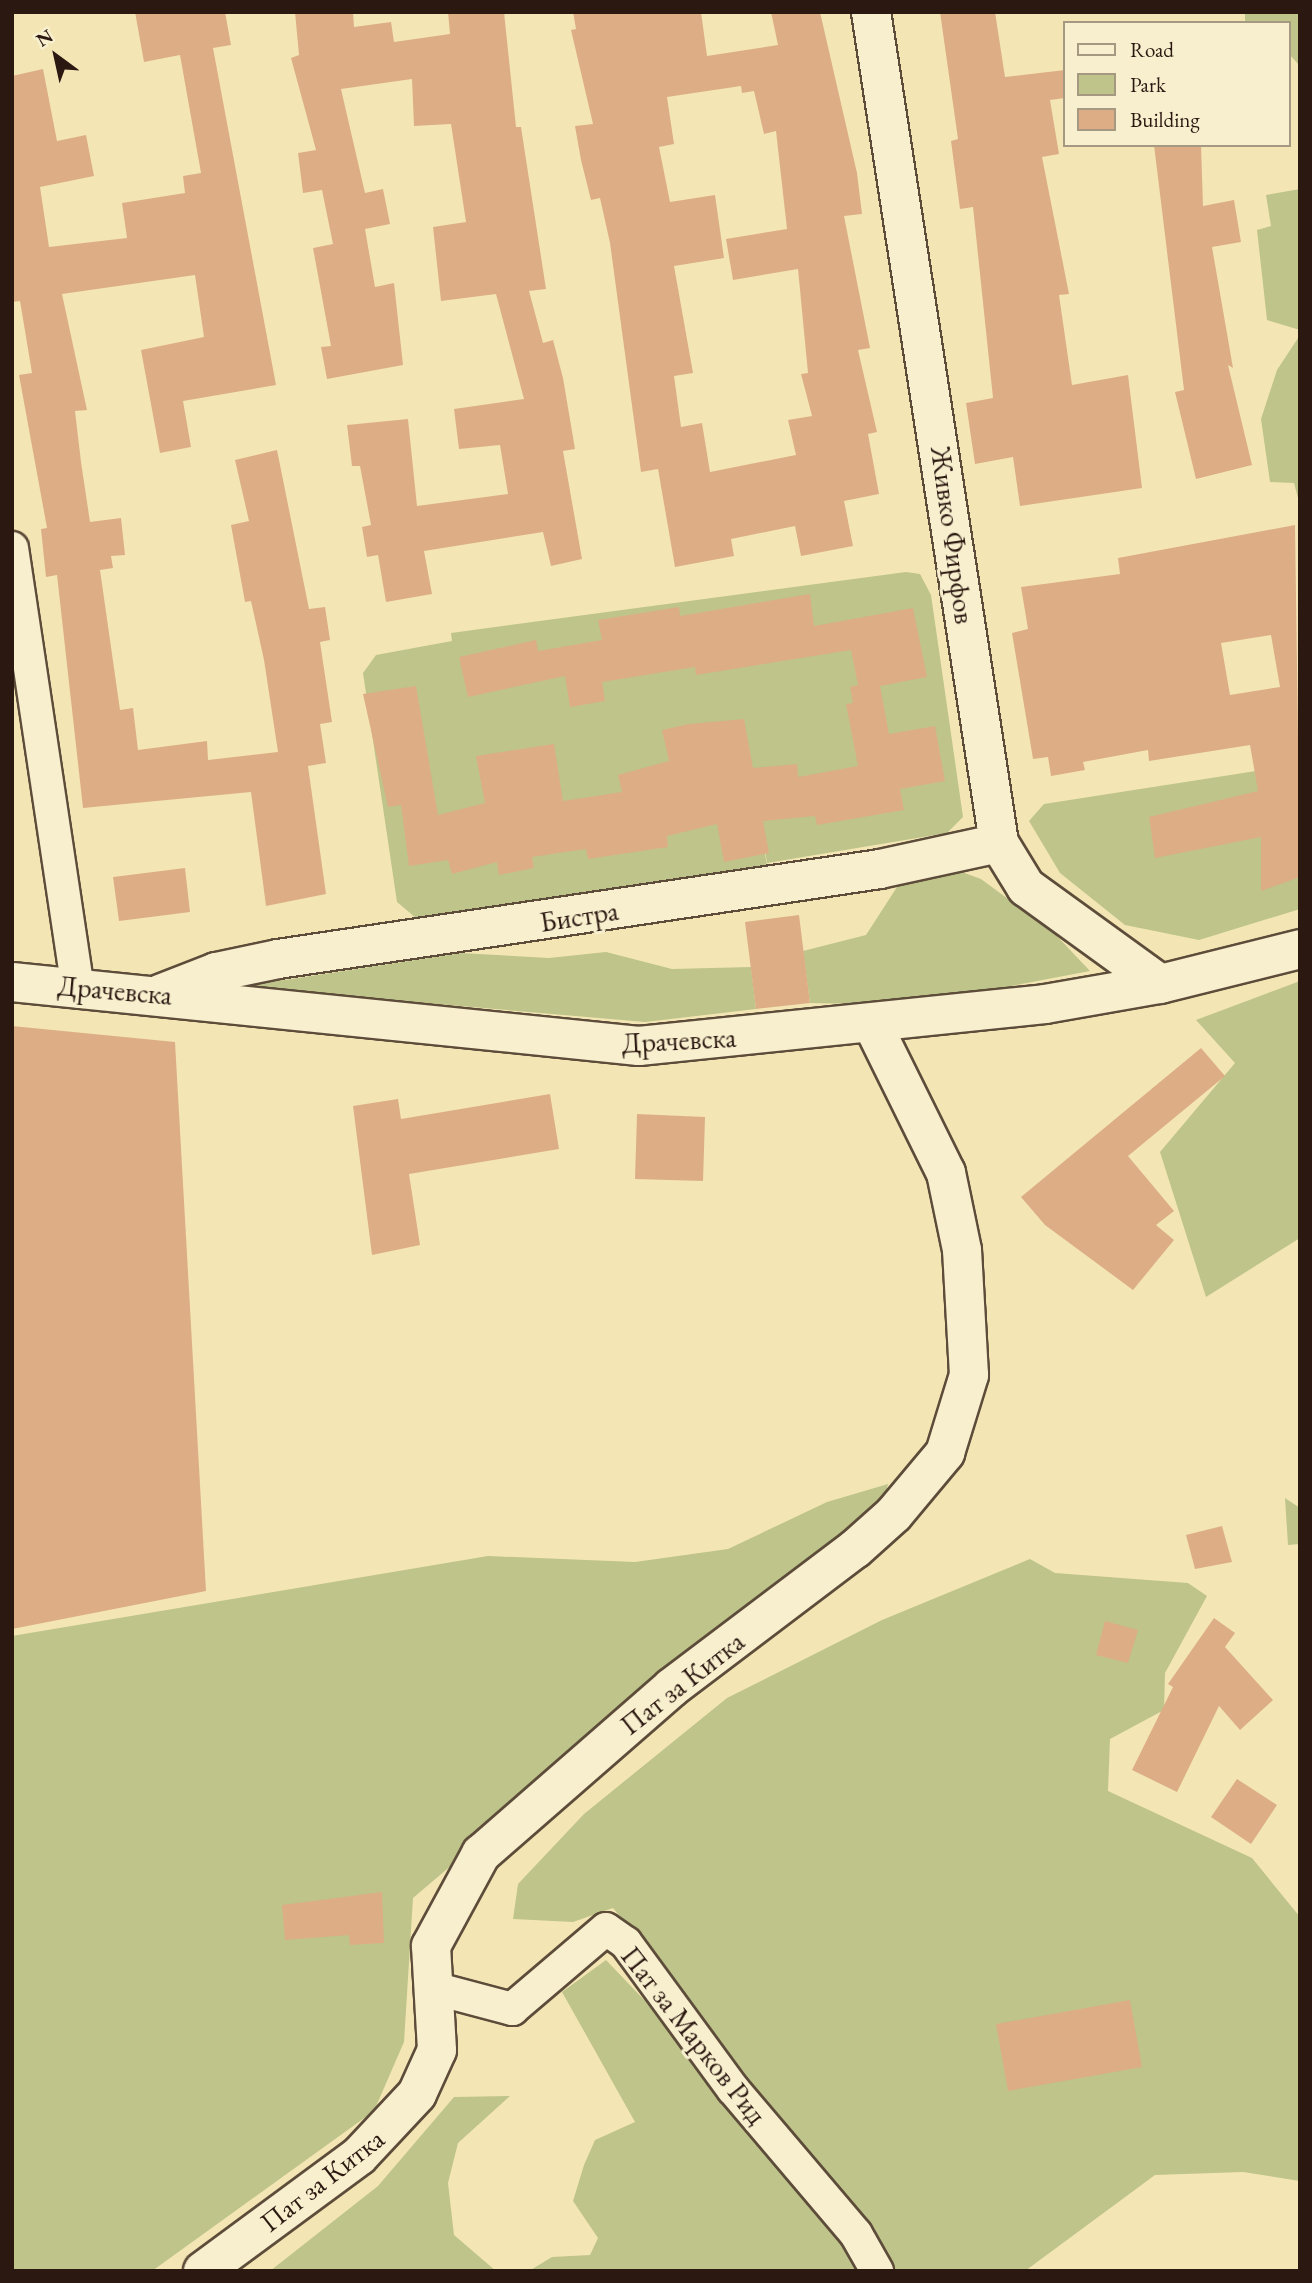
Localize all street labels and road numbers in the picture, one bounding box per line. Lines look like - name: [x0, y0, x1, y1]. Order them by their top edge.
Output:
- street label: Живко Фирфов: [924, 444, 982, 626]
- street label: Бистра: [537, 893, 621, 939]
- street label: Драчевска: [56, 968, 174, 1012]
- street label: Драчевска: [621, 1020, 737, 1060]
- street label: Пат за Китка: [613, 1624, 751, 1742]
- street label: Пат за Марков Рид: [614, 1939, 774, 2131]
- street label: Пат за Китка: [253, 2121, 391, 2239]

